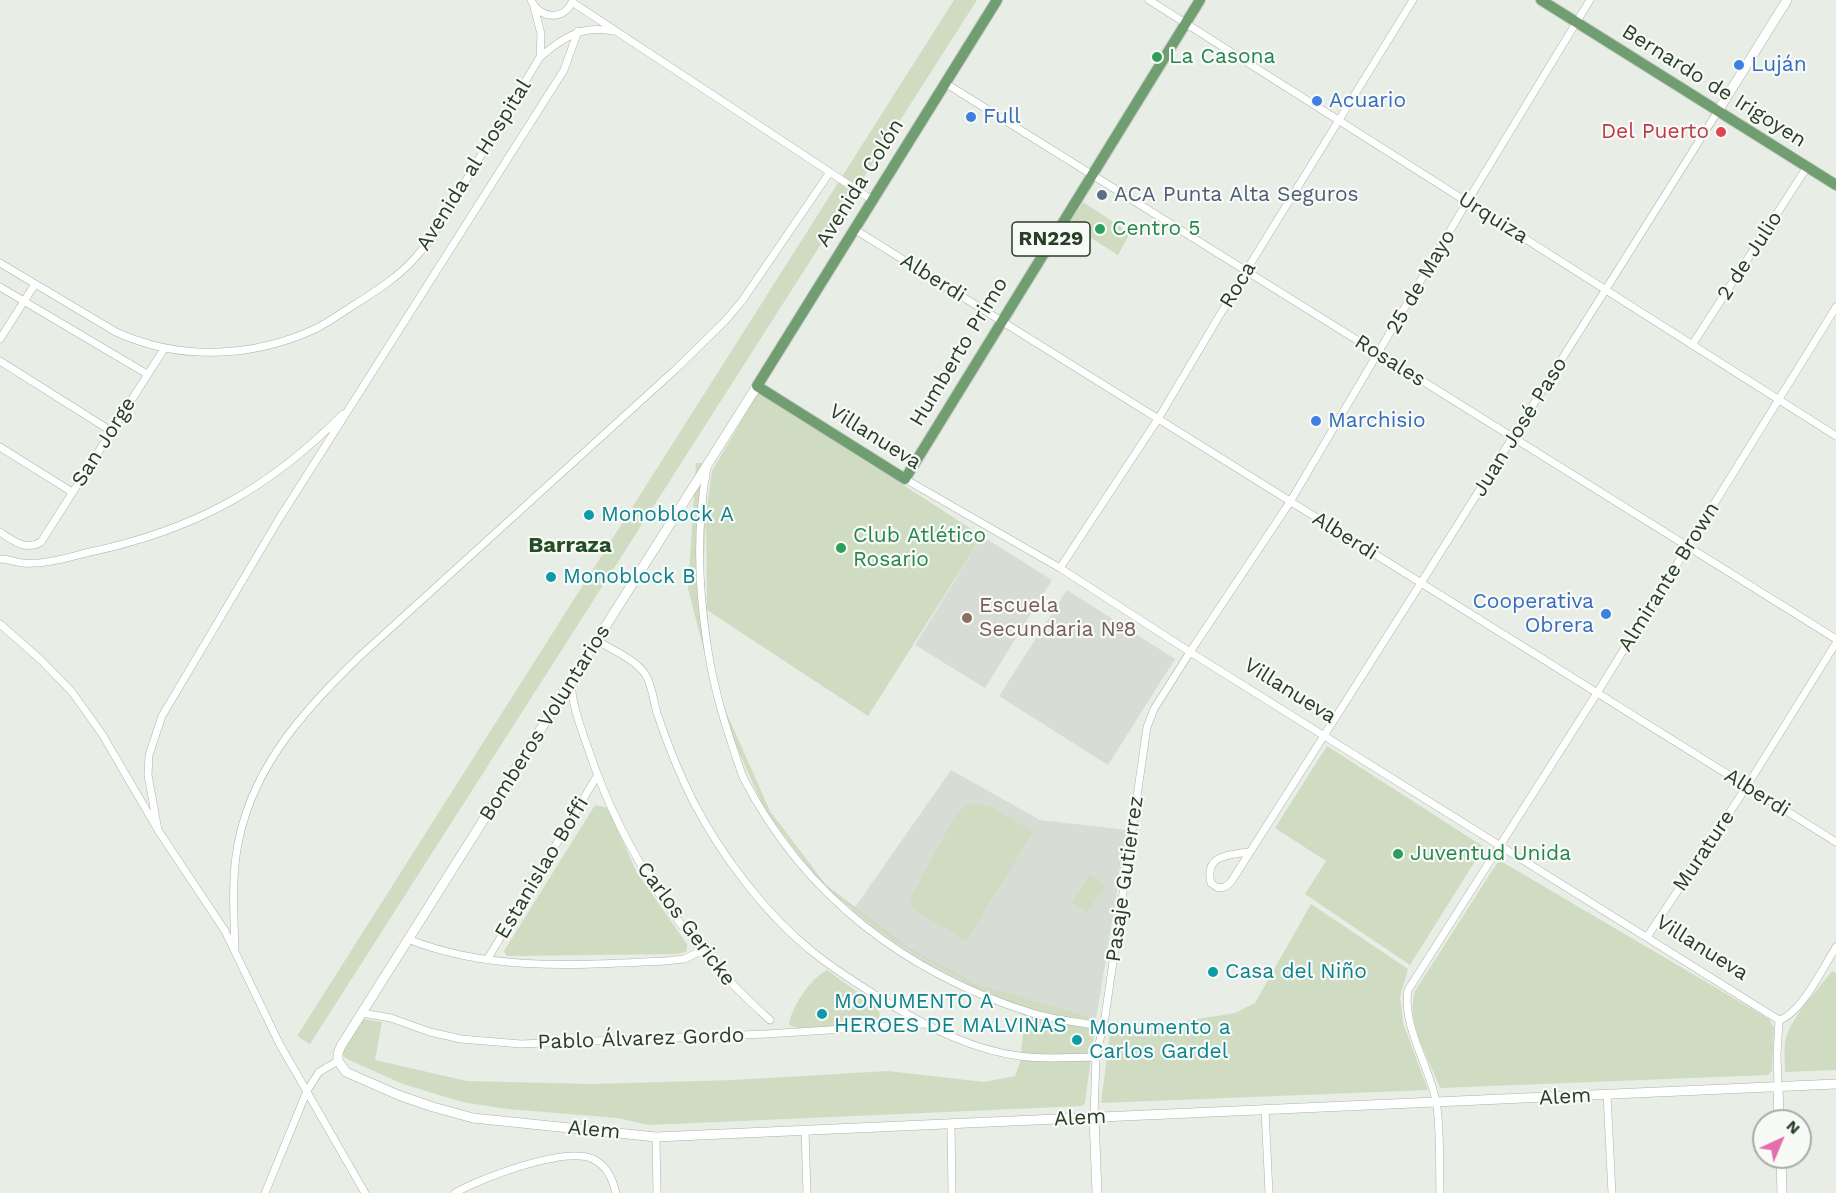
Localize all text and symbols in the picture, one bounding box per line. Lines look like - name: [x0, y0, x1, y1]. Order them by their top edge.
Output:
- street label: Bernardo de Irigoyen: [1617, 19, 1811, 153]
- place label: La Casona: [1169, 44, 1275, 70]
- marker: La Casona: [1150, 50, 1164, 64]
- place label: Luján: [1751, 52, 1807, 78]
- marker: Luján: [1732, 58, 1746, 72]
- street label: Avenida al Hospital: [411, 75, 537, 255]
- place label: Acuario: [1329, 88, 1406, 114]
- marker: Acuario: [1310, 94, 1324, 108]
- place label: Full: [983, 104, 1021, 130]
- marker: Full: [964, 110, 978, 124]
- street label: Avenida Colón: [811, 114, 909, 252]
- place label: Del Puerto: [1601, 119, 1709, 145]
- marker: Del Puerto: [1714, 125, 1728, 139]
- place label: ACA Punta Alta Seguros: [1114, 182, 1359, 208]
- street label: Urquiza: [1453, 187, 1533, 249]
- marker: ACA Punta Alta Seguros: [1095, 188, 1109, 202]
- street label: 2 de Julio: [1712, 207, 1788, 305]
- place label: Centro 5: [1112, 216, 1200, 242]
- road number: RN229: [1012, 222, 1090, 256]
- marker: Centro 5: [1093, 222, 1107, 236]
- street label: 25 de Mayo: [1381, 225, 1461, 339]
- street label: Alberdi: [896, 248, 970, 308]
- street label: Roca: [1214, 257, 1262, 313]
- street label: Humberto Primo: [905, 273, 1013, 431]
- street label: Rosales: [1350, 329, 1430, 393]
- street label: Juan José Paso: [1467, 353, 1573, 501]
- street label: San Jorge: [67, 393, 141, 491]
- street label: Villanueva: [824, 399, 926, 475]
- place label: Marchisio: [1328, 408, 1426, 434]
- marker: Marchisio: [1309, 414, 1323, 428]
- street label: Almirante Brown: [1613, 498, 1725, 656]
- place label: Monoblock A: [601, 502, 734, 528]
- street label: Alberdi: [1308, 506, 1382, 566]
- marker: Monoblock A: [582, 508, 596, 522]
- place label: Club Atlético Rosario: [853, 523, 986, 573]
- district label: Barraza: [528, 533, 612, 559]
- marker: Club Atlético Rosario: [834, 541, 848, 555]
- place label: Monoblock B: [563, 564, 696, 590]
- marker: Monoblock B: [544, 570, 558, 584]
- place label: Cooperativa Obrera: [1472, 589, 1594, 639]
- place label: Escuela Secundaria Nº8: [979, 593, 1136, 643]
- marker: Cooperativa Obrera: [1599, 607, 1613, 621]
- marker: Escuela Secundaria Nº8: [960, 611, 974, 625]
- street label: Bomberos Voluntarios: [474, 620, 616, 826]
- street label: Villanueva: [1239, 653, 1341, 729]
- street label: Alberdi: [1720, 763, 1794, 823]
- street label: Estanislao Boffi: [490, 792, 594, 944]
- street label: Pasaje Gutierrez: [1101, 794, 1149, 964]
- street label: Murature: [1668, 806, 1740, 896]
- place label: Juventud Unida: [1410, 841, 1571, 867]
- marker: Juventud Unida: [1391, 847, 1405, 861]
- street label: Carlos Gericke: [631, 857, 741, 991]
- street label: Villanueva: [1651, 910, 1753, 986]
- place label: Casa del Niño: [1225, 959, 1367, 985]
- marker: Casa del Niño: [1206, 965, 1220, 979]
- place label: MONUMENTO A HEROES DE MALVINAS: [834, 989, 1067, 1039]
- marker: MONUMENTO A HEROES DE MALVINAS: [815, 1007, 829, 1021]
- place label: Monumento a Carlos Gardel: [1089, 1015, 1231, 1065]
- street label: Pablo Álvarez Gordo: [537, 1023, 745, 1055]
- marker: Monumento a Carlos Gardel: [1070, 1033, 1084, 1047]
- street label: Alem: [1538, 1083, 1592, 1111]
- street label: Alem: [1053, 1104, 1107, 1132]
- north arrow: [1752, 1109, 1812, 1169]
- street label: Alem: [567, 1115, 621, 1145]
- text: N: [1783, 1116, 1804, 1138]

